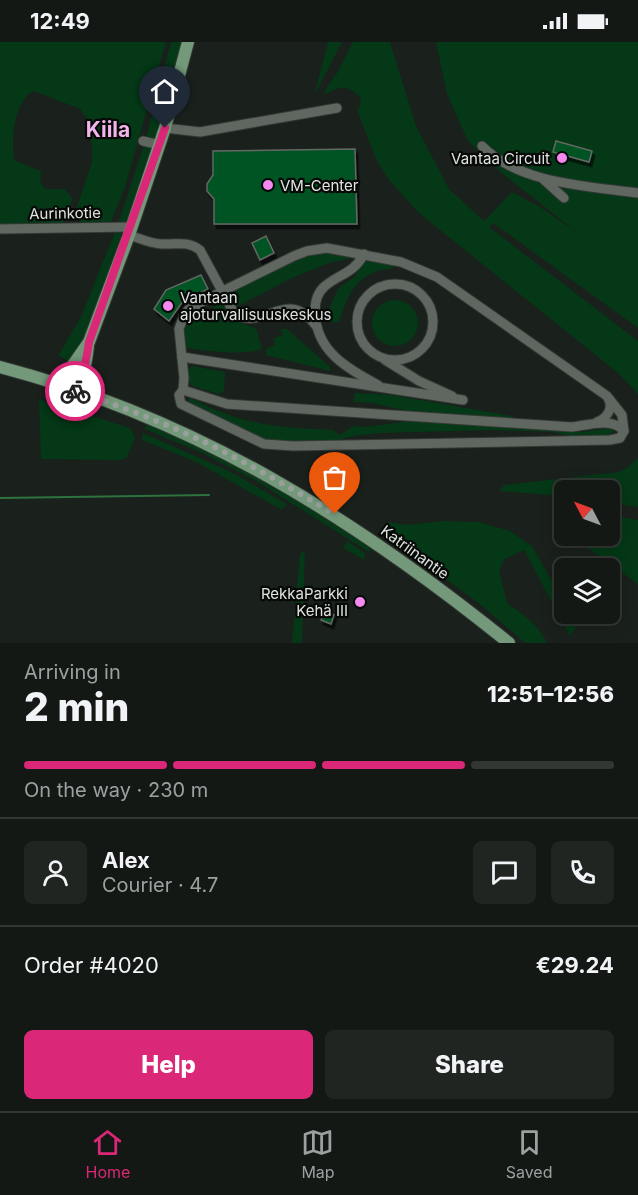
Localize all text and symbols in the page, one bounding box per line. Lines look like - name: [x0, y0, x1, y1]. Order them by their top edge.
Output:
- text: 12:49: [30, 8, 90, 34]
- pin: [139, 66, 190, 128]
- icon: home: [148, 75, 181, 108]
- district label: Kiila: [86, 117, 130, 142]
- place label: Vantaa Circuit: [451, 149, 550, 168]
- marker: Vantaa Circuit: [555, 151, 569, 165]
- place label: VM-Center: [280, 176, 359, 195]
- marker: VM-Center: [261, 178, 275, 192]
- street label: Aurinkotie: [29, 203, 101, 223]
- place label: Vantaan ajoturvallisuuskeskus: [180, 288, 332, 324]
- marker: Vantaan ajoturvallisuuskeskus: [161, 299, 175, 313]
- courier: [45, 361, 105, 421]
- icon: bike: [59, 375, 92, 408]
- pin: [309, 452, 360, 514]
- icon: bag: [318, 461, 351, 494]
- north arrow: [554, 480, 620, 546]
- map controls: [554, 480, 620, 624]
- street label: Katriinantie: [377, 521, 453, 583]
- button: layers: [554, 558, 620, 624]
- place label: RekkaParkki Kehä III: [261, 584, 348, 620]
- marker: RekkaParkki Kehä III: [353, 595, 367, 609]
- text: Arriving in: [24, 660, 121, 684]
- text: 12:51–12:56: [487, 681, 614, 707]
- text: 2 min: [24, 683, 129, 730]
- text: On the way · 230 m: [24, 778, 208, 802]
- button: person: [24, 841, 87, 904]
- button: chat: [473, 841, 536, 904]
- button: phone: [551, 841, 614, 904]
- text: Alex: [102, 847, 150, 873]
- text: Courier · 4.7: [102, 873, 218, 897]
- text: Order #4020: [24, 952, 159, 978]
- text: €29.24: [536, 952, 614, 978]
- button: Help: [24, 1030, 313, 1099]
- button: Share: [325, 1030, 614, 1099]
- tab: Home: [86, 1126, 130, 1182]
- tab: Map: [301, 1126, 335, 1182]
- tab: Saved: [506, 1126, 552, 1182]

